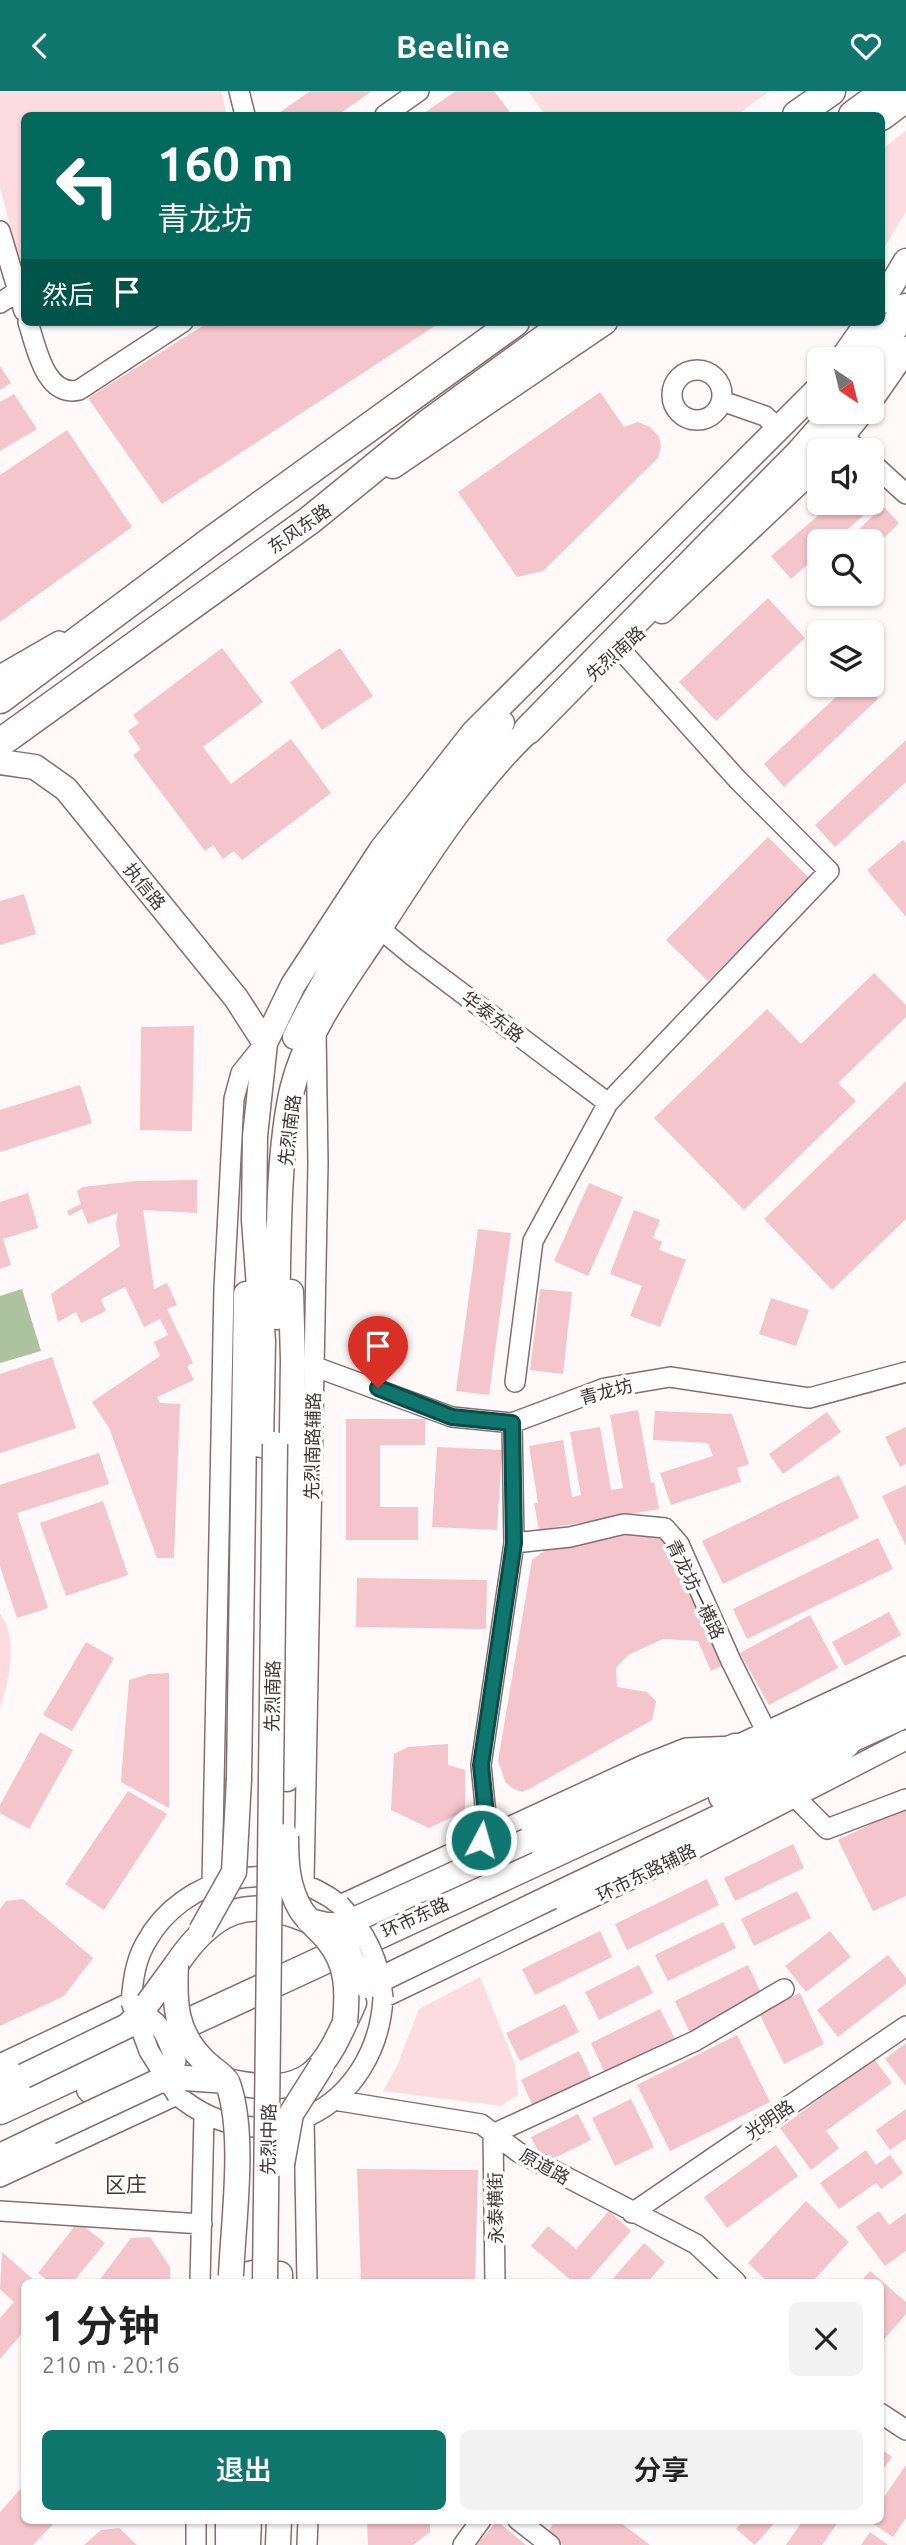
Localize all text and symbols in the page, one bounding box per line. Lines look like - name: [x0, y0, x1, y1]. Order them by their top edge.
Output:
- icon: back: [21, 27, 59, 65]
- icon: heart: [847, 27, 885, 65]
- text: Beeline: [396, 28, 510, 64]
- text: 160 m: [157, 135, 294, 190]
- icon: left: [42, 140, 133, 231]
- text: 青龙坊: [157, 200, 253, 236]
- icon: arrive: [108, 273, 146, 311]
- text: 然后: [42, 280, 94, 309]
- north arrow: [807, 347, 884, 423]
- map controls: [807, 347, 884, 697]
- button: sound: [807, 438, 884, 515]
- street label: 东风东路: [264, 499, 334, 557]
- button: search: [807, 529, 884, 606]
- button: layers: [807, 620, 884, 697]
- street label: 先烈南路: [582, 621, 648, 685]
- street label: 执信路: [120, 859, 170, 913]
- street label: 华泰东路: [458, 986, 528, 1046]
- street label: 先烈南路: [275, 1093, 303, 1167]
- pin: [348, 1316, 408, 1388]
- icon: arrive: [359, 1327, 397, 1365]
- street label: 青龙坊: [577, 1374, 635, 1408]
- street label: 先烈南路辅路: [301, 1392, 323, 1500]
- street label: 青龙坊一横路: [663, 1536, 729, 1642]
- street label: 先烈南路: [261, 1660, 283, 1732]
- position arrow: [444, 1803, 518, 1877]
- street label: 环市东路辅路: [593, 1839, 699, 1905]
- street label: 环市东路: [378, 1893, 452, 1941]
- street label: 光明路: [741, 2096, 797, 2142]
- street label: 先烈中路: [257, 2103, 279, 2175]
- street label: 原道路: [517, 2144, 573, 2188]
- district label: 区庄: [105, 2172, 147, 2196]
- street label: 永泰横街: [484, 2172, 506, 2244]
- text: 1 分钟: [42, 2302, 160, 2349]
- button: close: [789, 2302, 863, 2376]
- text: 210 m · 20:16: [42, 2352, 180, 2377]
- button: 退出: [42, 2430, 446, 2510]
- button: 分享: [460, 2430, 863, 2510]

